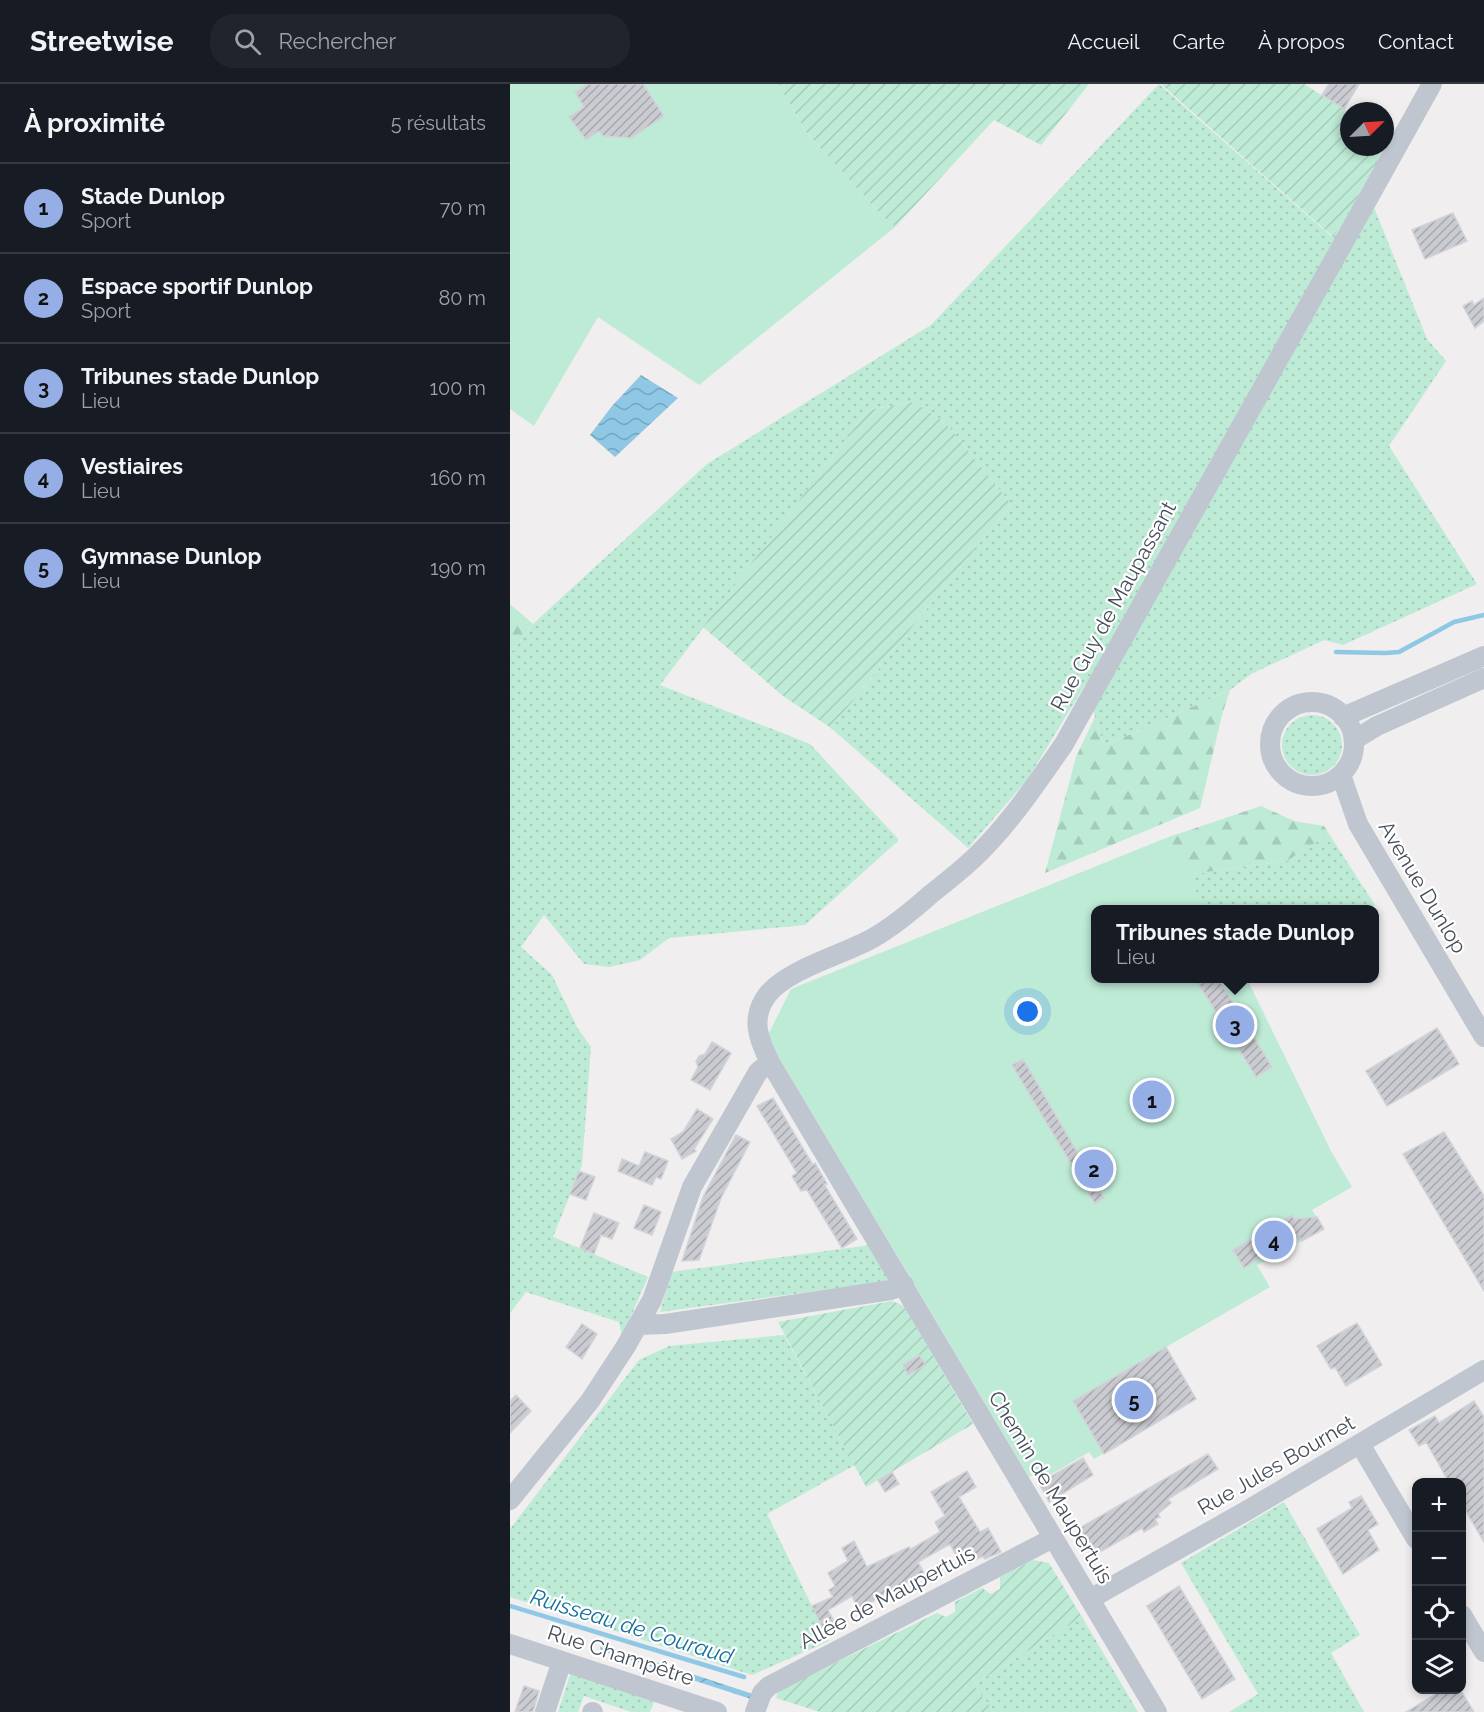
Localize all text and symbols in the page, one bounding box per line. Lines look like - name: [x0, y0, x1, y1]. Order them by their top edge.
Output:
- search box: [210, 14, 630, 68]
- text: Streetwise: [30, 25, 174, 58]
- icon: search: [231, 25, 264, 58]
- text: Rechercher: [279, 28, 396, 54]
- text: Accueil: [1068, 29, 1140, 54]
- text: Carte: [1173, 29, 1225, 54]
- text: À propos: [1258, 29, 1345, 54]
- text: Contact: [1378, 29, 1454, 54]
- north arrow: [1340, 102, 1394, 156]
- text: À proximité: [24, 108, 165, 138]
- text: 5 résultats: [391, 111, 486, 135]
- text: Stade Dunlop: [81, 183, 225, 209]
- text: 1: [39, 196, 48, 220]
- text: 70 m: [440, 196, 486, 220]
- text: Sport: [81, 209, 131, 233]
- text: Espace sportif Dunlop: [81, 273, 313, 299]
- text: 2: [38, 286, 49, 310]
- text: 80 m: [438, 286, 486, 310]
- text: Sport: [81, 299, 131, 323]
- text: Tribunes stade Dunlop: [81, 363, 319, 389]
- text: 3: [38, 376, 49, 400]
- text: 100 m: [429, 376, 486, 400]
- text: Lieu: [81, 389, 121, 413]
- text: Vestiaires: [81, 453, 183, 479]
- text: 4: [38, 466, 49, 490]
- text: 160 m: [430, 466, 486, 490]
- text: Lieu: [81, 479, 121, 503]
- street label: Rue Guy de Maupassant: [1045, 497, 1181, 715]
- text: Gymnase Dunlop: [81, 543, 261, 569]
- text: 5: [38, 556, 49, 580]
- text: 190 m: [430, 556, 486, 580]
- text: Lieu: [81, 569, 121, 593]
- street label: Avenue Dunlop: [1374, 816, 1472, 958]
- popup: [1091, 905, 1379, 983]
- text: Tribunes stade Dunlop: [1116, 919, 1354, 945]
- text: Lieu: [1116, 945, 1156, 969]
- your location: [1013, 997, 1042, 1026]
- pin: 3: [1216, 1002, 1254, 1048]
- pin: 1: [1132, 1078, 1172, 1122]
- pin: 2: [1074, 1146, 1114, 1192]
- pin: 4: [1254, 1218, 1293, 1262]
- pin: 5: [1114, 1378, 1154, 1422]
- street label: Chemin de Maupertuis: [984, 1386, 1118, 1588]
- street label: Rue Jules Bournet: [1193, 1410, 1359, 1520]
- map controls: [1412, 1478, 1466, 1694]
- button: +: [1412, 1478, 1466, 1532]
- button: −: [1412, 1532, 1466, 1586]
- street label: Allée de Maupertuis: [795, 1540, 979, 1654]
- water label: Ruisseau de Couraud: [528, 1583, 737, 1669]
- button: locate: [1412, 1586, 1466, 1640]
- street label: Rue Champêtre: [545, 1620, 697, 1690]
- button: layers: [1412, 1640, 1466, 1694]

